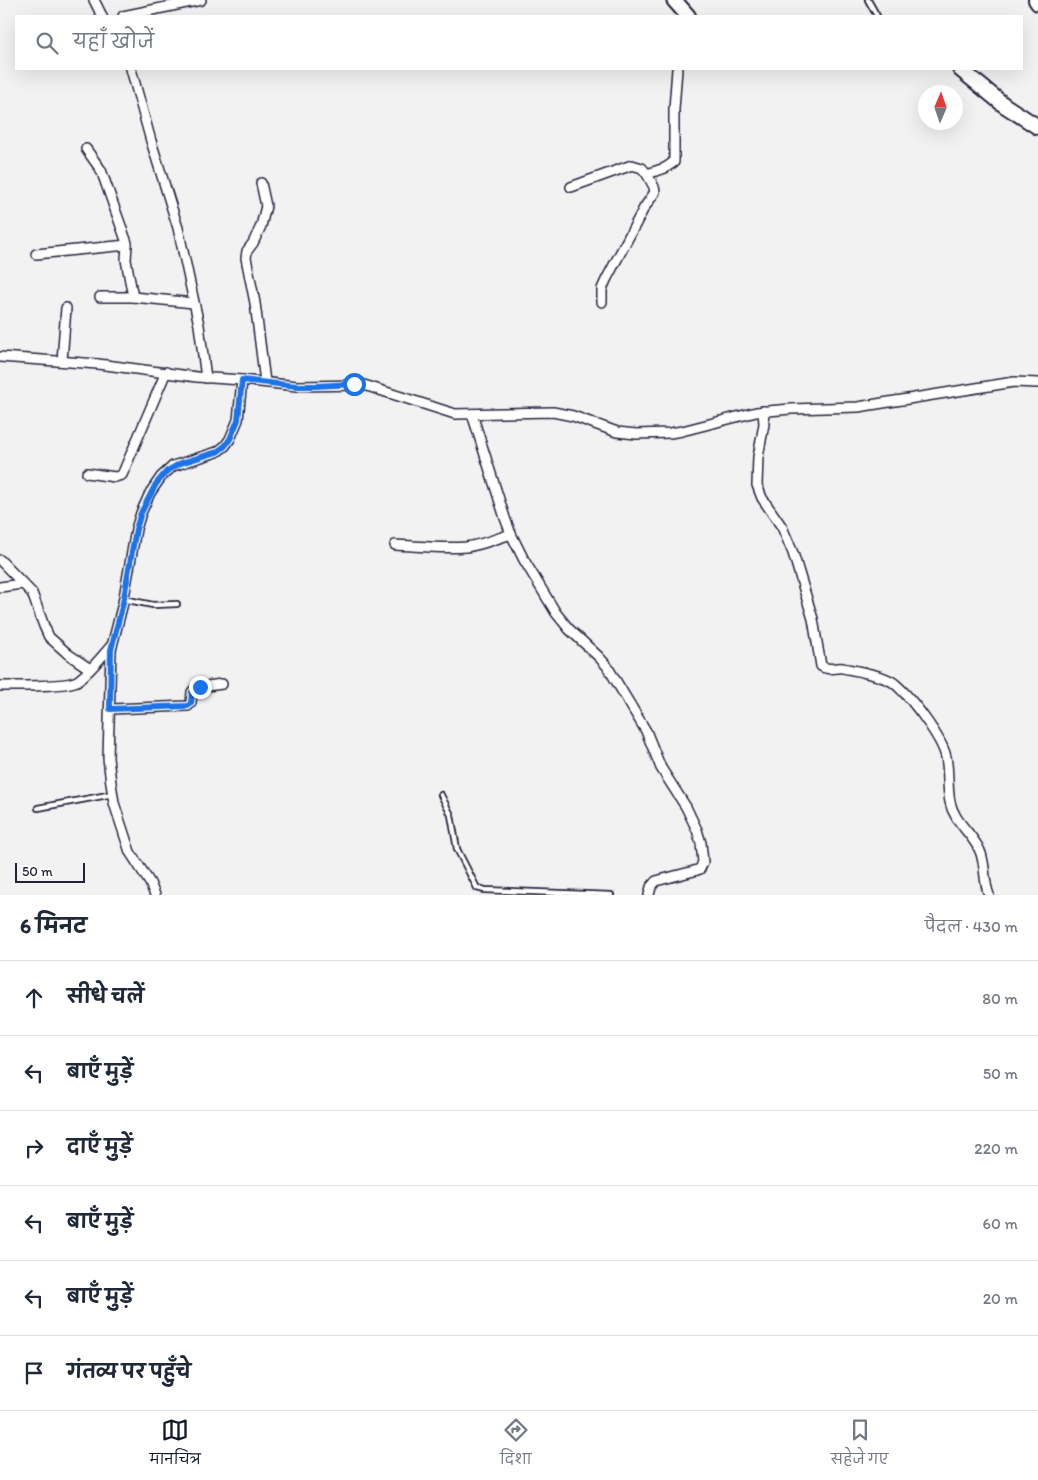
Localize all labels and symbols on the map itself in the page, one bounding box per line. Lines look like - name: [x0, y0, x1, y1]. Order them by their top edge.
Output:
- north arrow: [918, 85, 963, 130]
- route start: [343, 373, 366, 396]
- route end: [189, 676, 212, 699]
- scale bar: [15, 860, 85, 883]

